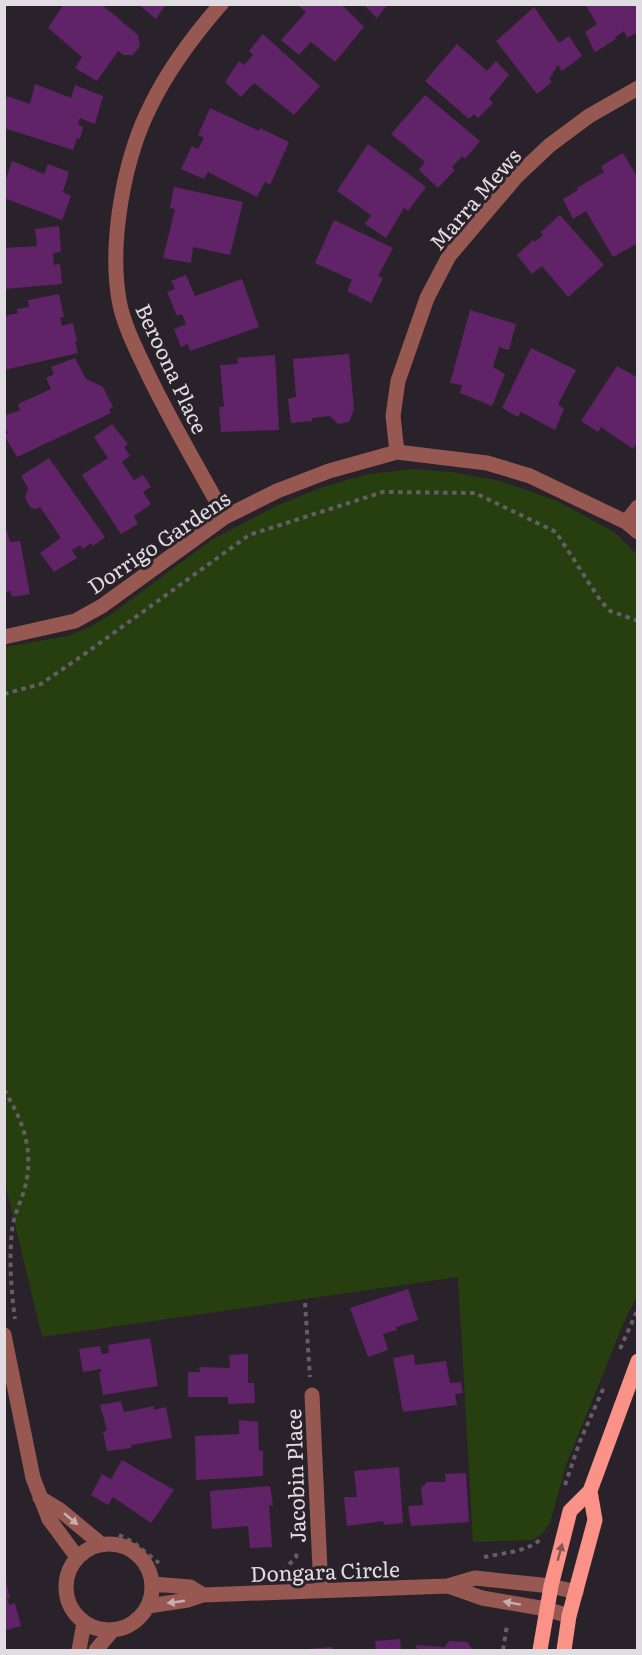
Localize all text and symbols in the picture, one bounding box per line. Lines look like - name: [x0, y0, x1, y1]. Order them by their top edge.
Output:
- street label: Marra Mews: [421, 140, 527, 256]
- street label: Beroona Place: [129, 298, 217, 438]
- street label: Dorrigo Gardens: [81, 482, 235, 600]
- street label: Jacobin Place: [276, 1408, 312, 1544]
- one-way arrow: [63, 1513, 79, 1526]
- one-way arrow: [555, 1543, 565, 1561]
- street label: Dongara Circle: [250, 1552, 400, 1588]
- one-way arrow: [166, 1598, 185, 1607]
- one-way arrow: [502, 1599, 521, 1608]

